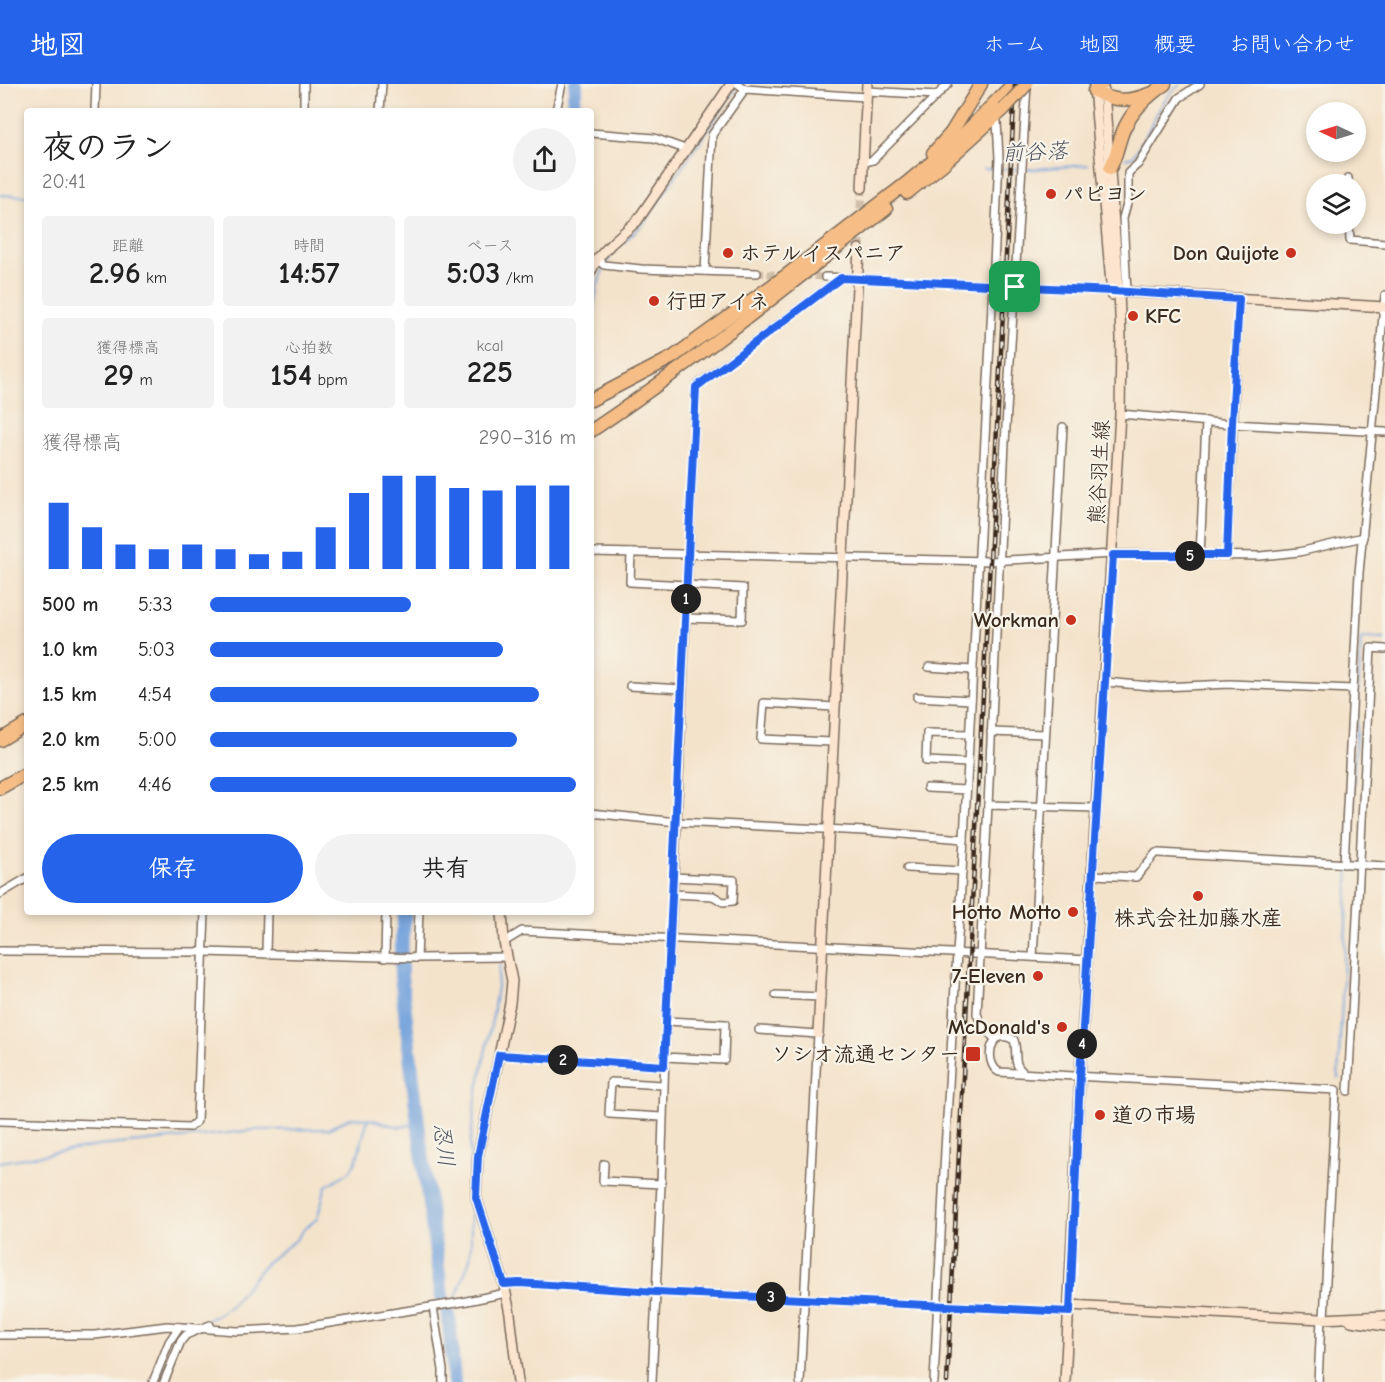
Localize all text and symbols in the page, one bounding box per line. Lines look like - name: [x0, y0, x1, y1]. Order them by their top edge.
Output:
- text: 地図: [30, 29, 86, 61]
- text: ホーム: [984, 32, 1046, 56]
- text: 地図: [1079, 32, 1121, 56]
- text: 概要: [1154, 32, 1196, 56]
- text: お問い合わせ: [1229, 32, 1355, 56]
- north arrow: [1306, 102, 1366, 162]
- map controls: [1306, 102, 1366, 234]
- text: 夜のラン: [42, 128, 174, 166]
- button: share: [513, 128, 576, 191]
- water label: 前谷落: [1002, 138, 1070, 166]
- text: 20:41: [42, 170, 86, 193]
- button: layers: [1306, 174, 1366, 234]
- place label: パピヨン: [1063, 182, 1147, 206]
- marker: パピヨン: [1044, 187, 1058, 201]
- text: 距離: [112, 237, 144, 255]
- text: 時間: [293, 237, 325, 255]
- text: ペース: [466, 237, 514, 255]
- place label: ホテルイスパニア: [740, 241, 906, 265]
- place label: Don Quijote: [1173, 241, 1279, 265]
- marker: ホテルイスパニア: [721, 246, 735, 260]
- marker: Don Quijote: [1284, 246, 1298, 260]
- text: 2.96: [89, 256, 141, 291]
- text: 14:57: [278, 256, 340, 291]
- text: 5:03: [446, 256, 500, 291]
- pin: [989, 261, 1040, 312]
- text: km: [141, 269, 167, 287]
- text: /km: [500, 269, 534, 287]
- icon: arrive: [998, 270, 1031, 303]
- place label: 行田アイネ: [666, 289, 770, 313]
- marker: 行田アイネ: [647, 294, 661, 308]
- place label: KFC: [1145, 304, 1181, 328]
- marker: KFC: [1126, 309, 1140, 323]
- text: kcal: [477, 337, 503, 355]
- text: 獲得標高: [96, 339, 160, 357]
- text: 心拍数: [285, 339, 333, 357]
- text: 225: [467, 355, 513, 390]
- text: 29: [103, 358, 134, 393]
- text: 154: [270, 358, 312, 393]
- text: m: [134, 371, 153, 389]
- text: bpm: [312, 371, 348, 389]
- street label: 熊谷羽生線: [1084, 419, 1114, 525]
- text: 290–316 m: [479, 426, 576, 449]
- text: 獲得標高: [42, 431, 122, 454]
- pin: 5: [1175, 541, 1205, 571]
- text: 5: [1186, 547, 1194, 565]
- pin: 1: [671, 584, 701, 614]
- text: 1: [683, 590, 689, 608]
- text: 500 m: [42, 593, 99, 616]
- text: 5:33: [138, 593, 173, 616]
- place label: Workman: [974, 608, 1059, 632]
- marker: Workman: [1064, 613, 1078, 627]
- text: 1.0 km: [42, 638, 98, 661]
- text: 5:03: [138, 638, 175, 661]
- text: 1.5 km: [42, 683, 97, 706]
- text: 4:54: [138, 683, 172, 706]
- text: 2.0 km: [42, 728, 100, 751]
- text: 5:00: [138, 728, 177, 751]
- text: 2.5 km: [42, 773, 99, 796]
- text: 4:46: [138, 773, 172, 796]
- button: 保存: [42, 834, 303, 903]
- button: 共有: [315, 834, 576, 903]
- marker: 株式会社加藤水産: [1191, 889, 1205, 903]
- place label: Hotto Motto: [952, 900, 1061, 924]
- marker: Hotto Motto: [1066, 905, 1080, 919]
- place label: 株式会社加藤水産: [1114, 906, 1282, 930]
- place label: 7-Eleven: [952, 964, 1026, 988]
- marker: 7-Eleven: [1031, 969, 1045, 983]
- place label: McDonald's: [948, 1015, 1050, 1039]
- marker: McDonald's: [1055, 1020, 1069, 1034]
- pin: 4: [1067, 1029, 1097, 1059]
- text: 4: [1078, 1035, 1086, 1053]
- place label: ソシオ流通センター: [771, 1042, 960, 1066]
- pin: 2: [548, 1045, 578, 1075]
- marker: ソシオ流通センター: [964, 1045, 982, 1063]
- text: 2: [559, 1051, 567, 1069]
- place label: 道の市場: [1112, 1103, 1196, 1127]
- marker: 道の市場: [1093, 1108, 1107, 1122]
- water label: 忍川: [428, 1122, 460, 1168]
- pin: 3: [756, 1282, 786, 1312]
- text: 3: [767, 1288, 775, 1306]

